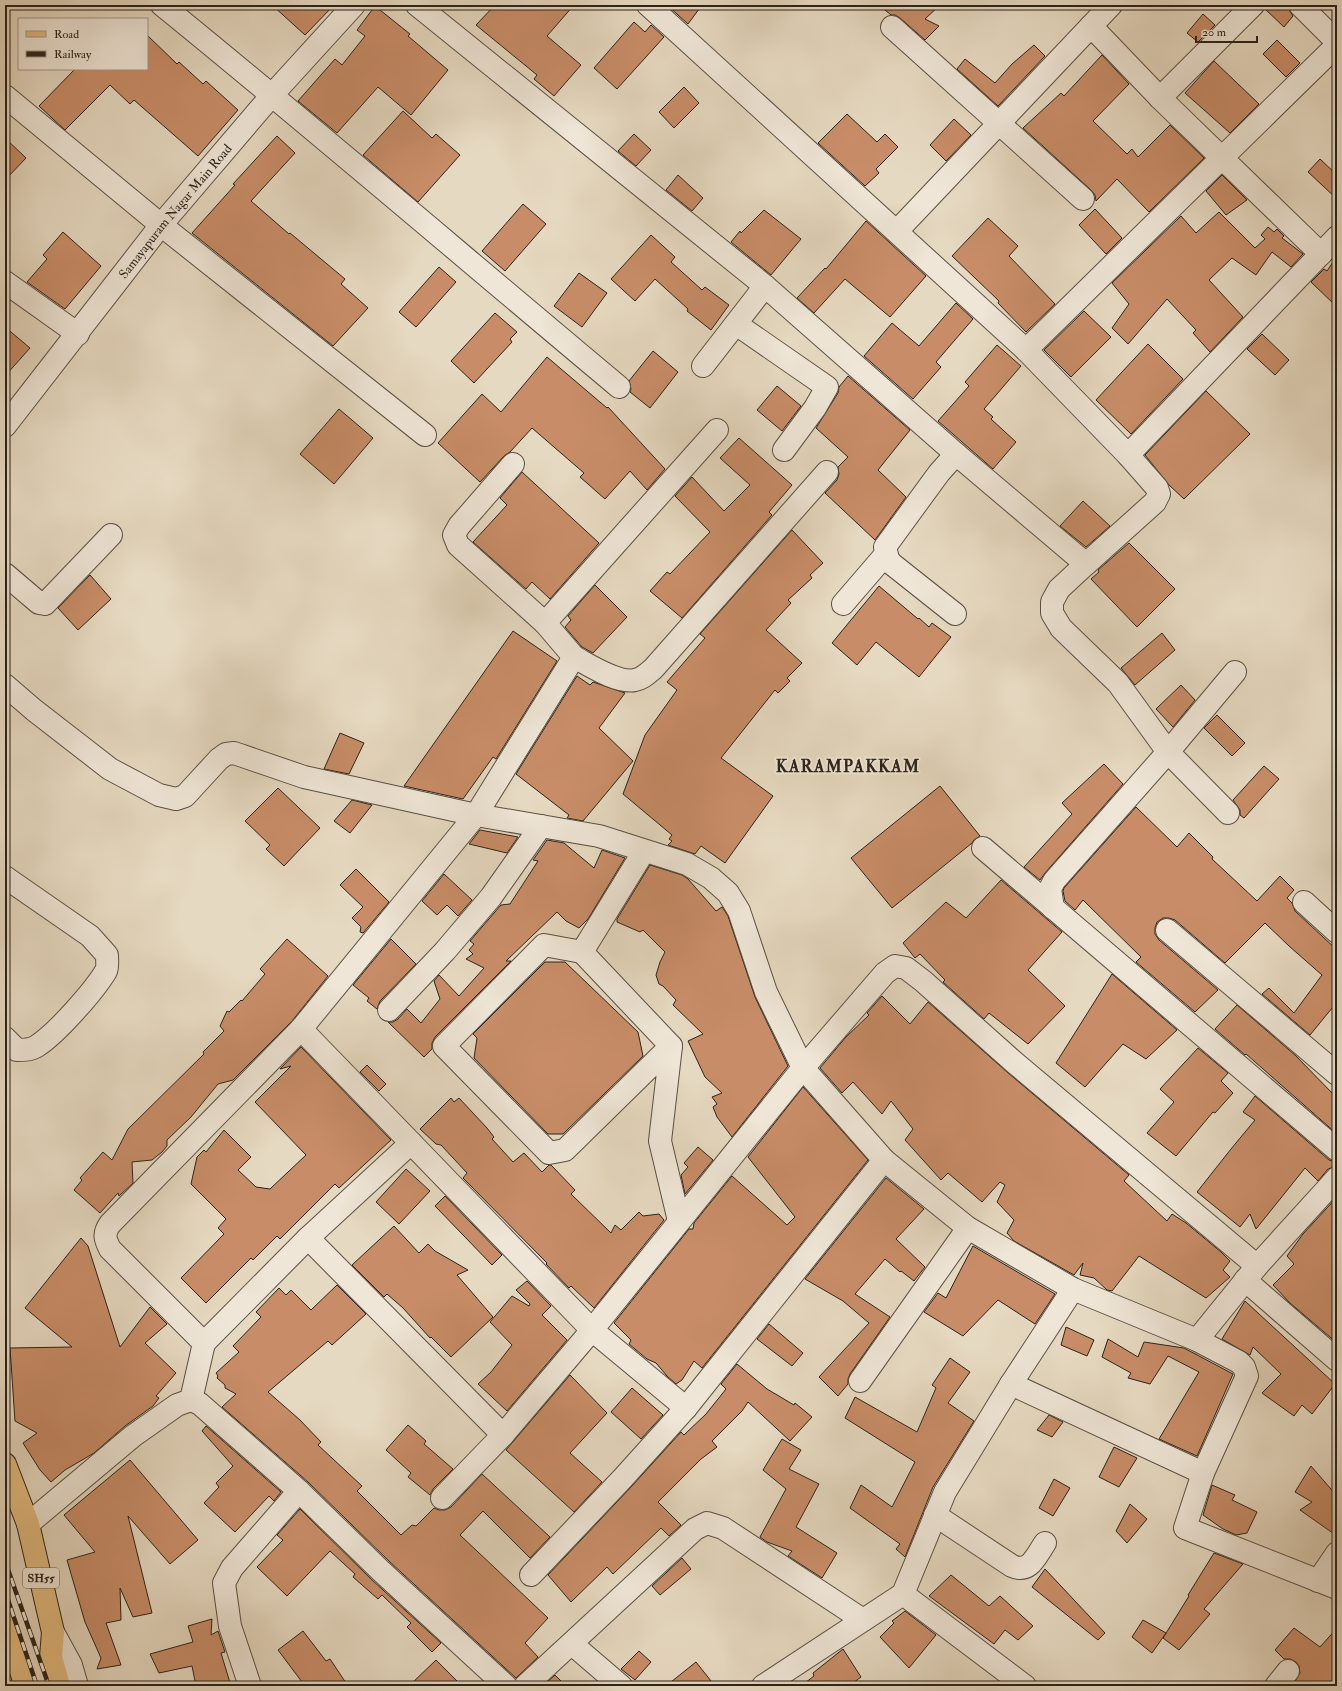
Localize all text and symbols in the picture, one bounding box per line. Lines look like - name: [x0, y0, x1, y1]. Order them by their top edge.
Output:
- legend: [18, 18, 148, 70]
- scale bar: [1196, 18, 1257, 44]
- text: 20 m: [1202, 25, 1227, 40]
- text: Road: [54, 27, 79, 42]
- text: Railway: [54, 47, 92, 62]
- street label: Samayapuram Nagar Main Road: [116, 141, 236, 282]
- district label: KARAMPAKKAM: [776, 756, 920, 777]
- road number: SH55: [23, 1568, 59, 1588]

